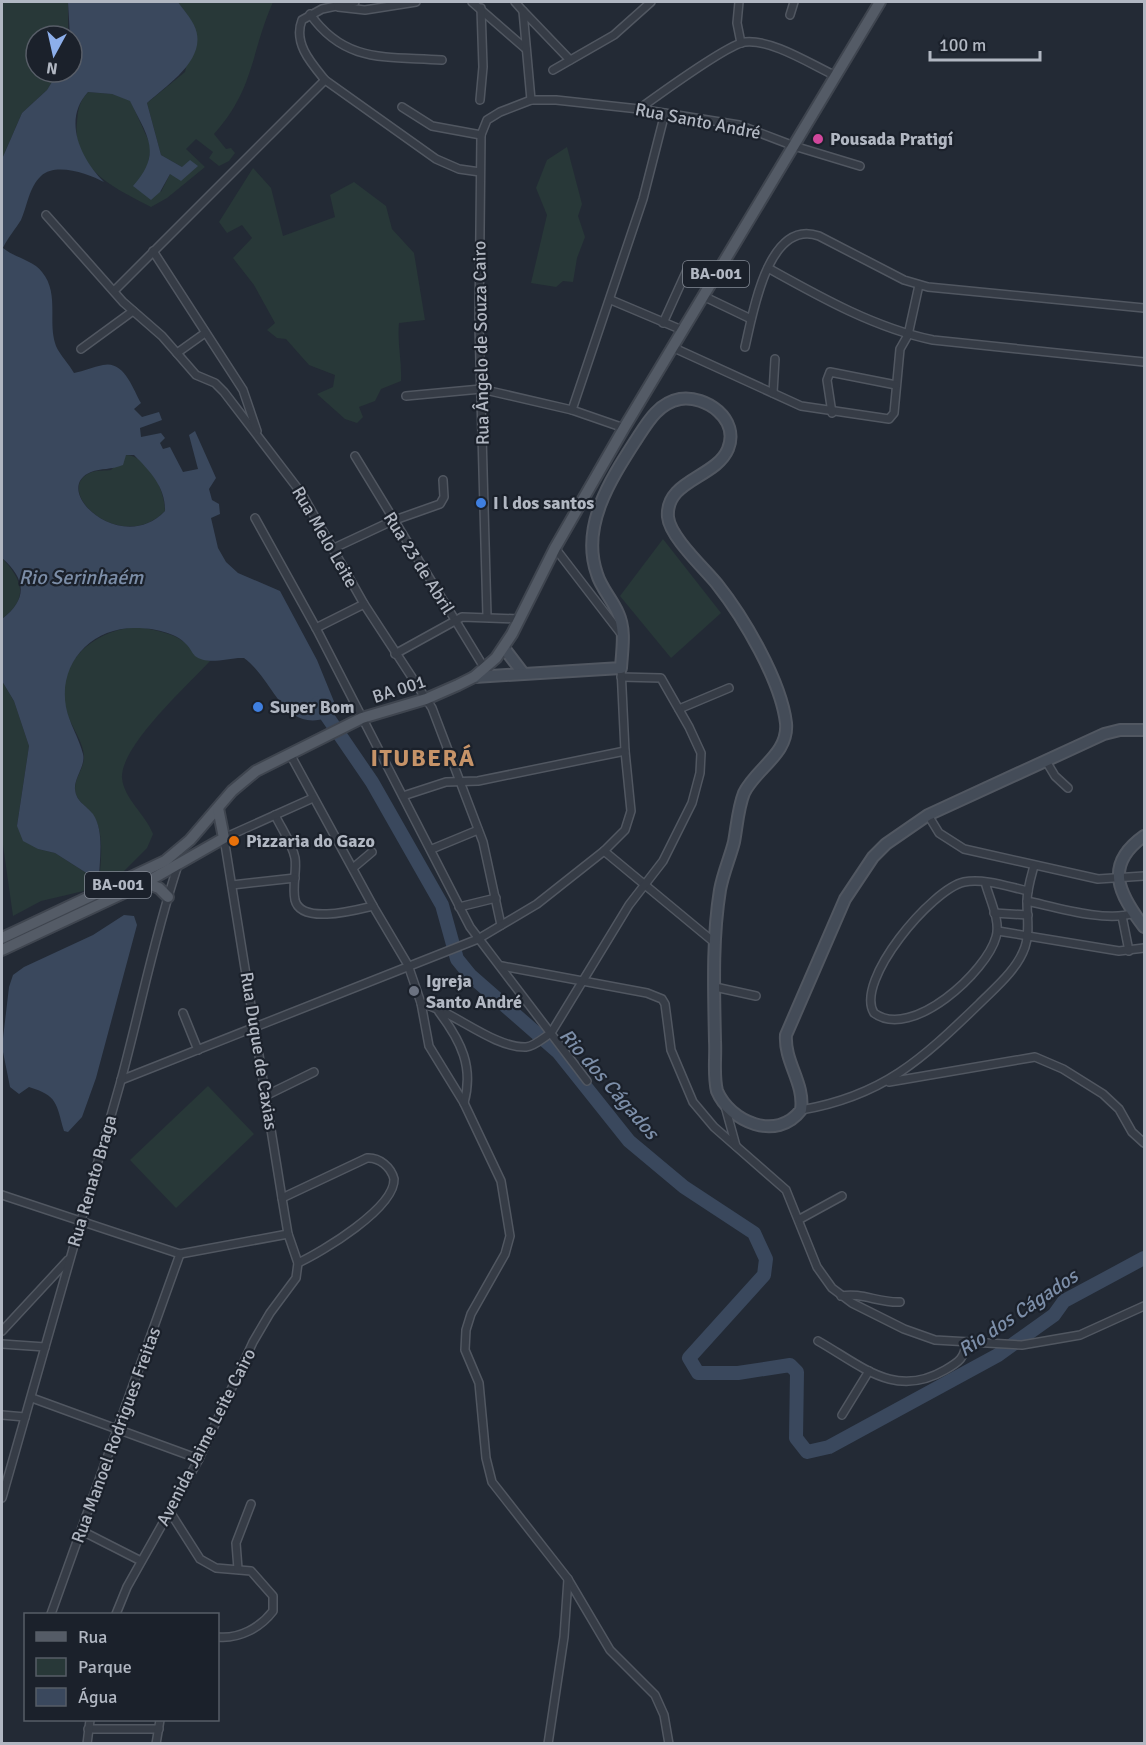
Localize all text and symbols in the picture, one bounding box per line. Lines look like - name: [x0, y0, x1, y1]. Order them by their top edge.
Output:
- north arrow: [24, 24, 84, 84]
- scale bar: [930, 24, 1040, 62]
- text: 100 m: [939, 34, 986, 56]
- text: N: [45, 57, 59, 79]
- street label: Rua Santo André: [633, 98, 763, 144]
- place label: Pousada Pratigí: [830, 128, 954, 150]
- marker: Pousada Pratigí: [811, 132, 825, 146]
- street label: Rua Ângelo de Souza Cairo: [468, 241, 494, 445]
- road number: BA-001: [683, 261, 749, 287]
- street label: Rua Melo Leite: [287, 482, 363, 592]
- place label: I l dos santos: [493, 492, 594, 514]
- marker: I l dos santos: [474, 496, 488, 510]
- street label: Rua 23 de Abril: [379, 508, 459, 618]
- water label: Rio Serinhaém: [19, 565, 144, 590]
- street label: BA 001: [369, 670, 429, 708]
- place label: Super Bom: [270, 696, 355, 718]
- marker: Super Bom: [251, 700, 265, 714]
- district label: ITUBERÁ: [370, 743, 476, 773]
- place label: Pizzaria do Gazo: [246, 830, 375, 852]
- marker: Pizzaria do Gazo: [227, 834, 241, 848]
- road number: BA-001: [85, 872, 151, 898]
- street label: Rua Duque de Caxias: [236, 970, 282, 1132]
- place label: Igreja Santo André: [426, 970, 522, 1013]
- marker: Igreja Santo André: [407, 984, 421, 998]
- water label: Rio dos Cágados: [554, 1023, 665, 1146]
- street label: Rua Renato Braga: [63, 1113, 121, 1249]
- water label: Rio dos Cágados: [953, 1263, 1084, 1362]
- street label: Rua Manoel Rodrigues Freitas: [67, 1324, 165, 1546]
- street label: Avenida Jaime Leite Cairo: [152, 1345, 260, 1529]
- legend: [24, 1613, 219, 1721]
- text: Rua: [78, 1626, 107, 1648]
- text: Parque: [78, 1656, 132, 1678]
- text: Água: [78, 1686, 117, 1708]

